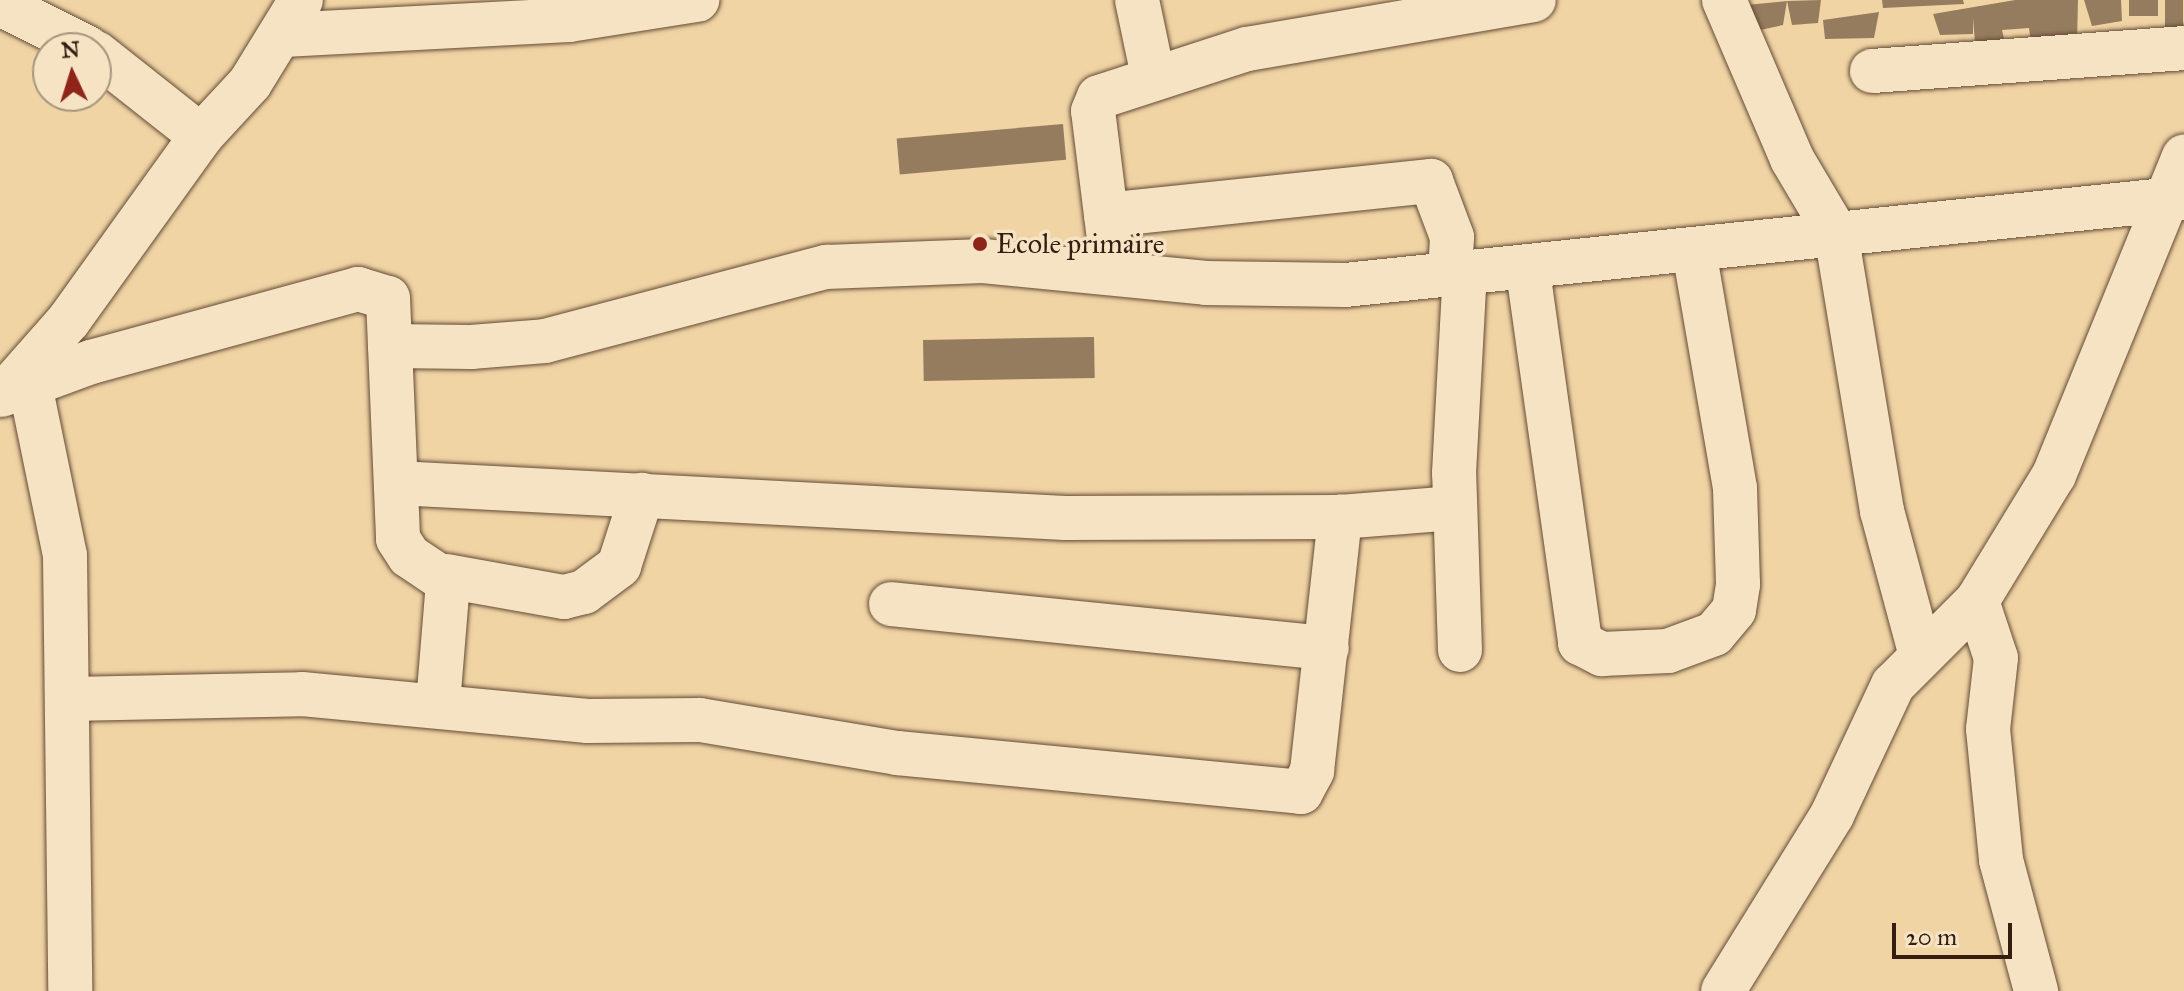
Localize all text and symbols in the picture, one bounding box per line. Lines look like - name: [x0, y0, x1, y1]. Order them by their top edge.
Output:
- north arrow: [32, 32, 112, 112]
- text: N: [60, 35, 81, 64]
- place label: Ecole primaire: [996, 227, 1164, 261]
- marker: Ecole primaire: [971, 235, 989, 253]
- scale bar: [1896, 907, 2016, 957]
- text: 20 m: [1906, 922, 1957, 952]

